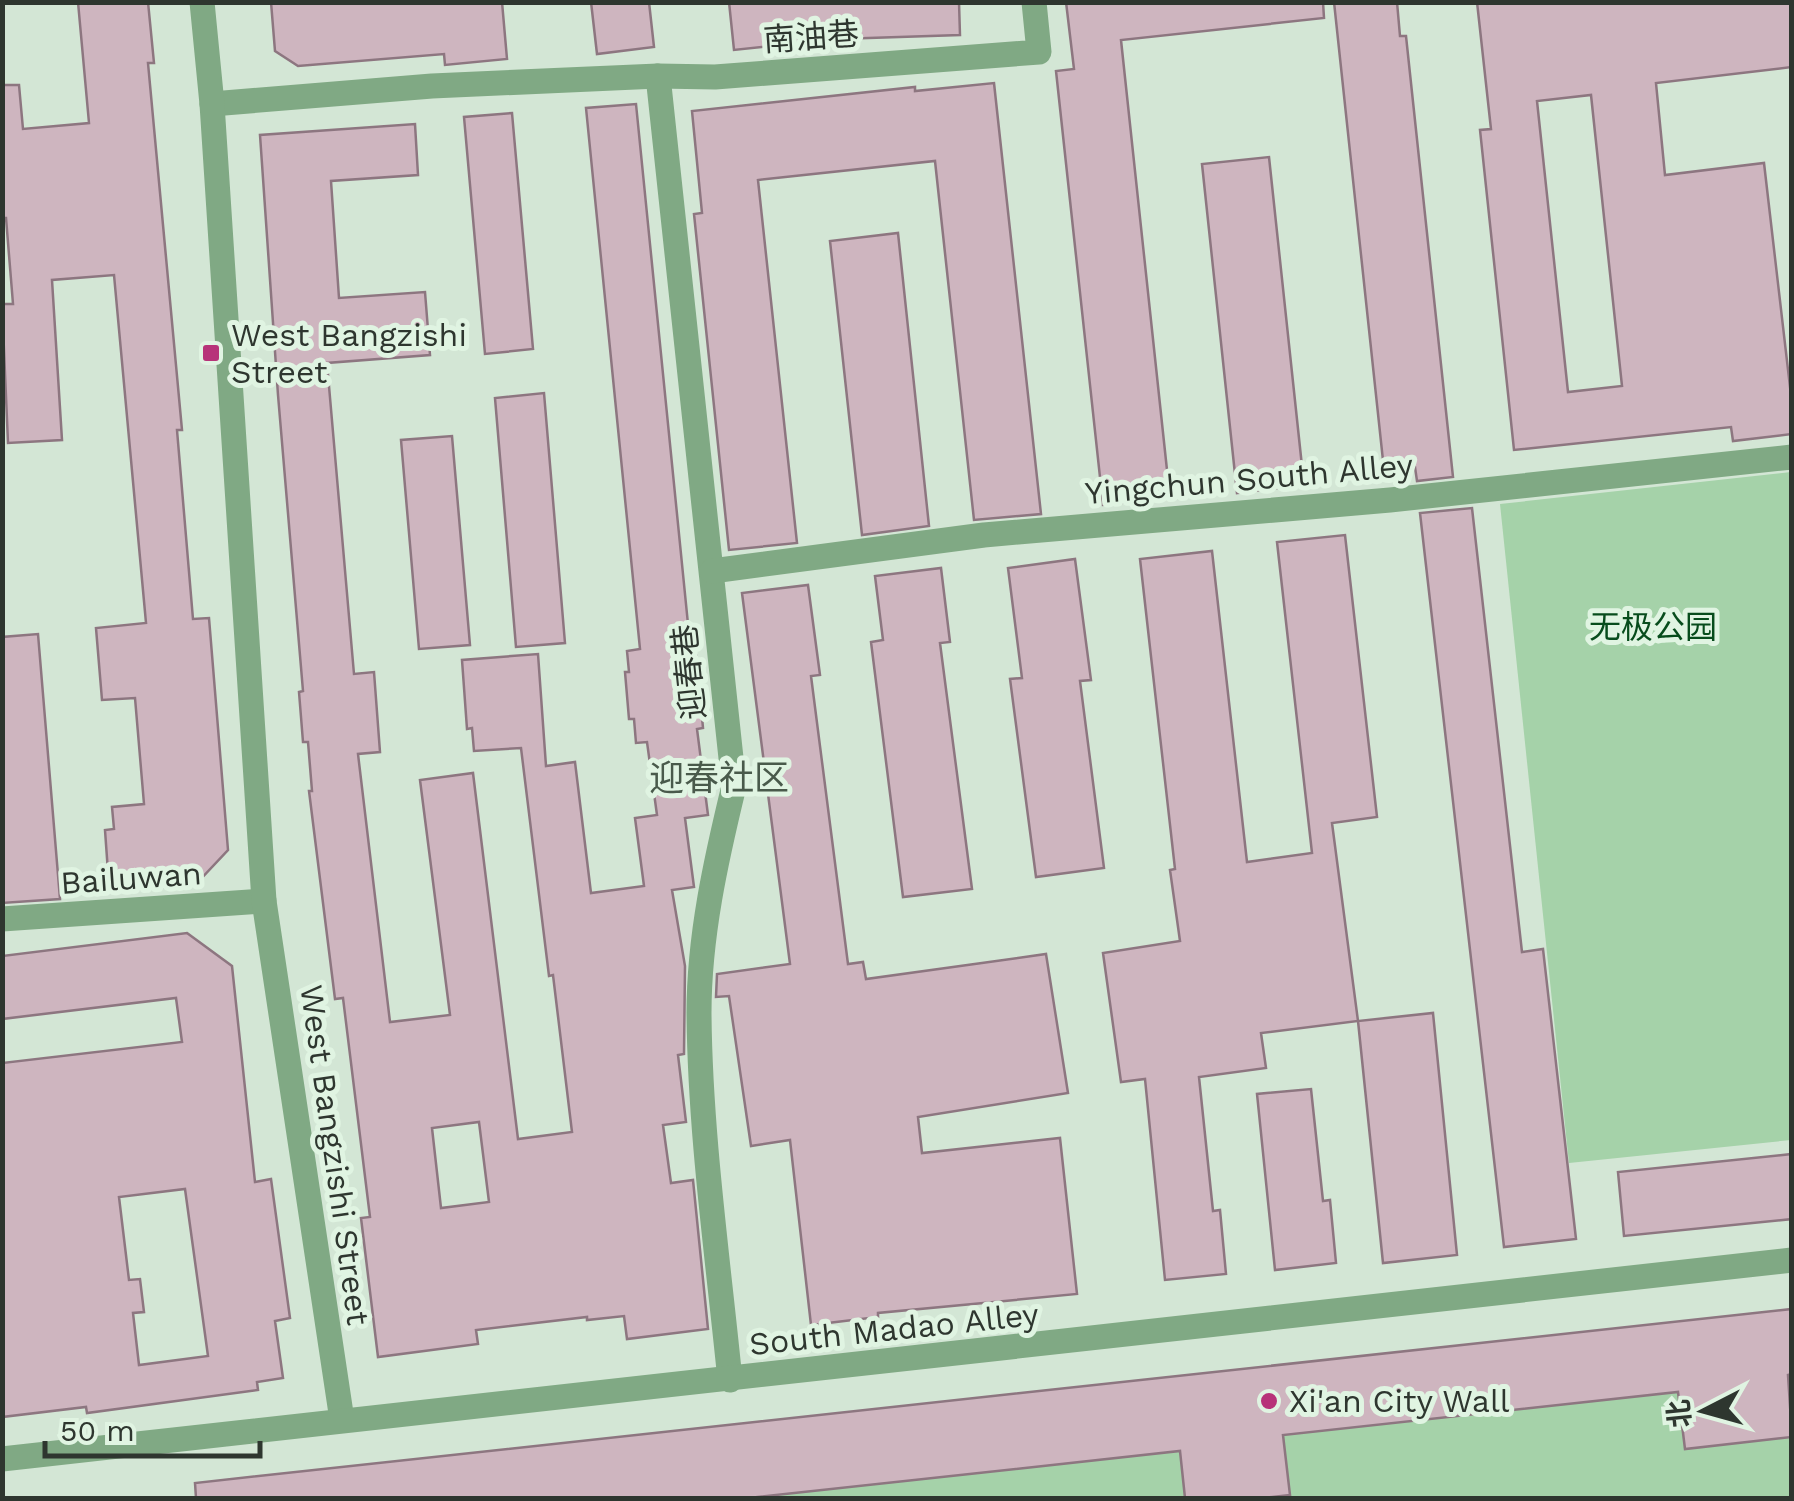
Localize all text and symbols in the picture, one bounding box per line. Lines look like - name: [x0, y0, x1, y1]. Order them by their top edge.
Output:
- street label: 南油巷: [762, 15, 860, 59]
- place label: West Bangzishi Street: [231, 316, 467, 391]
- marker: West Bangzishi Street: [200, 342, 222, 364]
- street label: Yingchun South Alley: [1083, 446, 1415, 512]
- park label: 无极公园: [1589, 608, 1717, 646]
- street label: 迎春巷: [665, 622, 713, 722]
- district label: 迎春社区: [649, 757, 789, 799]
- street label: Bailuwan: [59, 854, 203, 902]
- street label: West Bangzishi Street: [292, 982, 378, 1328]
- street label: South Madao Alley: [747, 1295, 1041, 1363]
- north arrow: [1654, 1361, 1754, 1461]
- place label: Xi'an City Wall: [1289, 1382, 1510, 1420]
- marker: Xi'an City Wall: [1258, 1390, 1280, 1412]
- scale bar: [45, 1396, 260, 1458]
- text: 北: [1662, 1398, 1698, 1429]
- text: 50 m: [60, 1413, 135, 1448]

